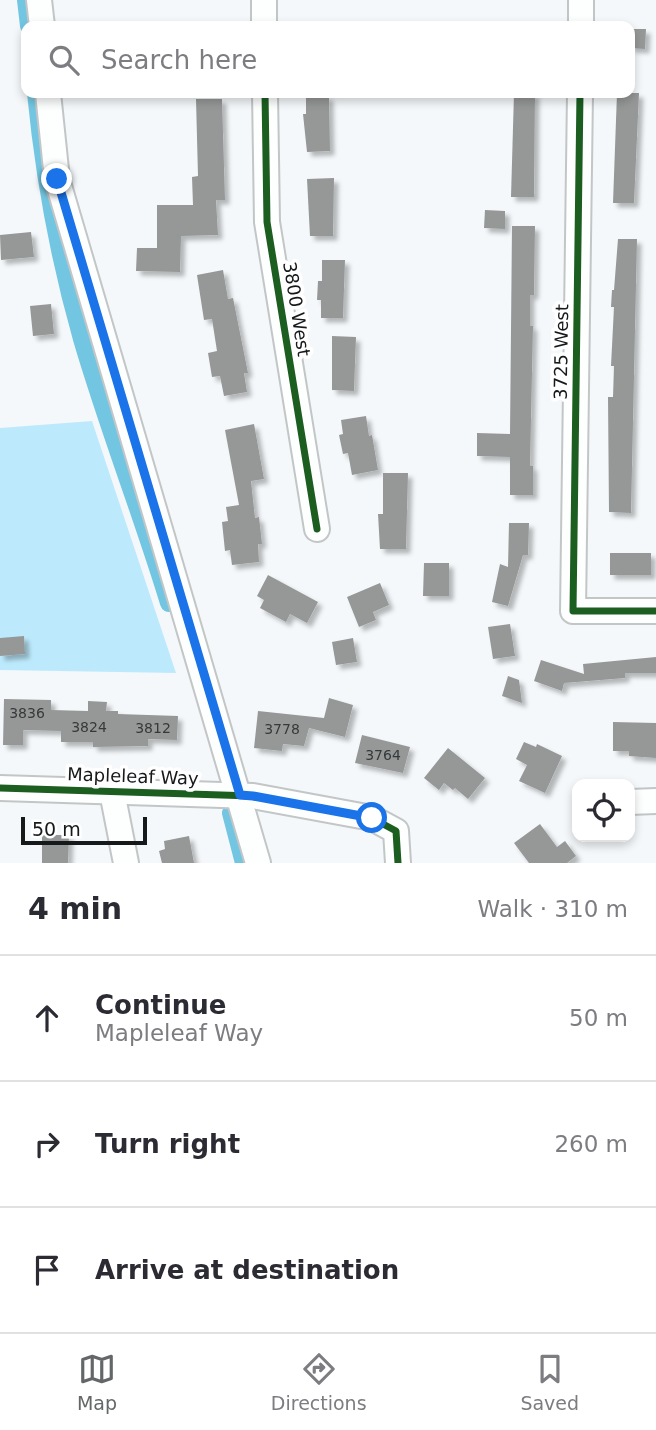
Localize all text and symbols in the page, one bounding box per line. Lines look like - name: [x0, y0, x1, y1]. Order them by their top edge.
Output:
- search box: [21, 21, 635, 98]
- icon: search: [45, 41, 83, 79]
- text: Search here: [101, 45, 257, 75]
- route end: [41, 163, 72, 194]
- street label: 3800 West: [279, 260, 315, 358]
- street label: 3725 West: [550, 304, 572, 400]
- house number: 3836: [9, 705, 45, 721]
- house number: 3824: [71, 719, 107, 735]
- house number: 3812: [135, 720, 171, 736]
- house number: 3778: [264, 721, 300, 737]
- house number: 3764: [365, 747, 401, 763]
- street label: Mapleleaf Way: [67, 763, 199, 789]
- map controls: [572, 779, 635, 842]
- button: locate: [572, 779, 635, 842]
- route start: [356, 802, 387, 833]
- scale bar: [21, 814, 147, 846]
- text: 50 m: [32, 818, 81, 840]
- text: 4 min: [28, 891, 122, 926]
- text: Walk · 310 m: [477, 896, 628, 922]
- text: Continue: [95, 990, 226, 1020]
- icon: ahead: [28, 999, 66, 1037]
- text: 50 m: [569, 1005, 628, 1031]
- text: Mapleleaf Way: [95, 1020, 263, 1046]
- icon: right: [28, 1125, 66, 1163]
- text: Turn right: [95, 1129, 240, 1159]
- text: 260 m: [554, 1131, 628, 1157]
- icon: arrive: [28, 1251, 66, 1289]
- text: Arrive at destination: [95, 1255, 399, 1285]
- tab: Map: [77, 1350, 117, 1414]
- tab: Directions: [271, 1350, 367, 1414]
- tab: Saved: [520, 1350, 579, 1414]

